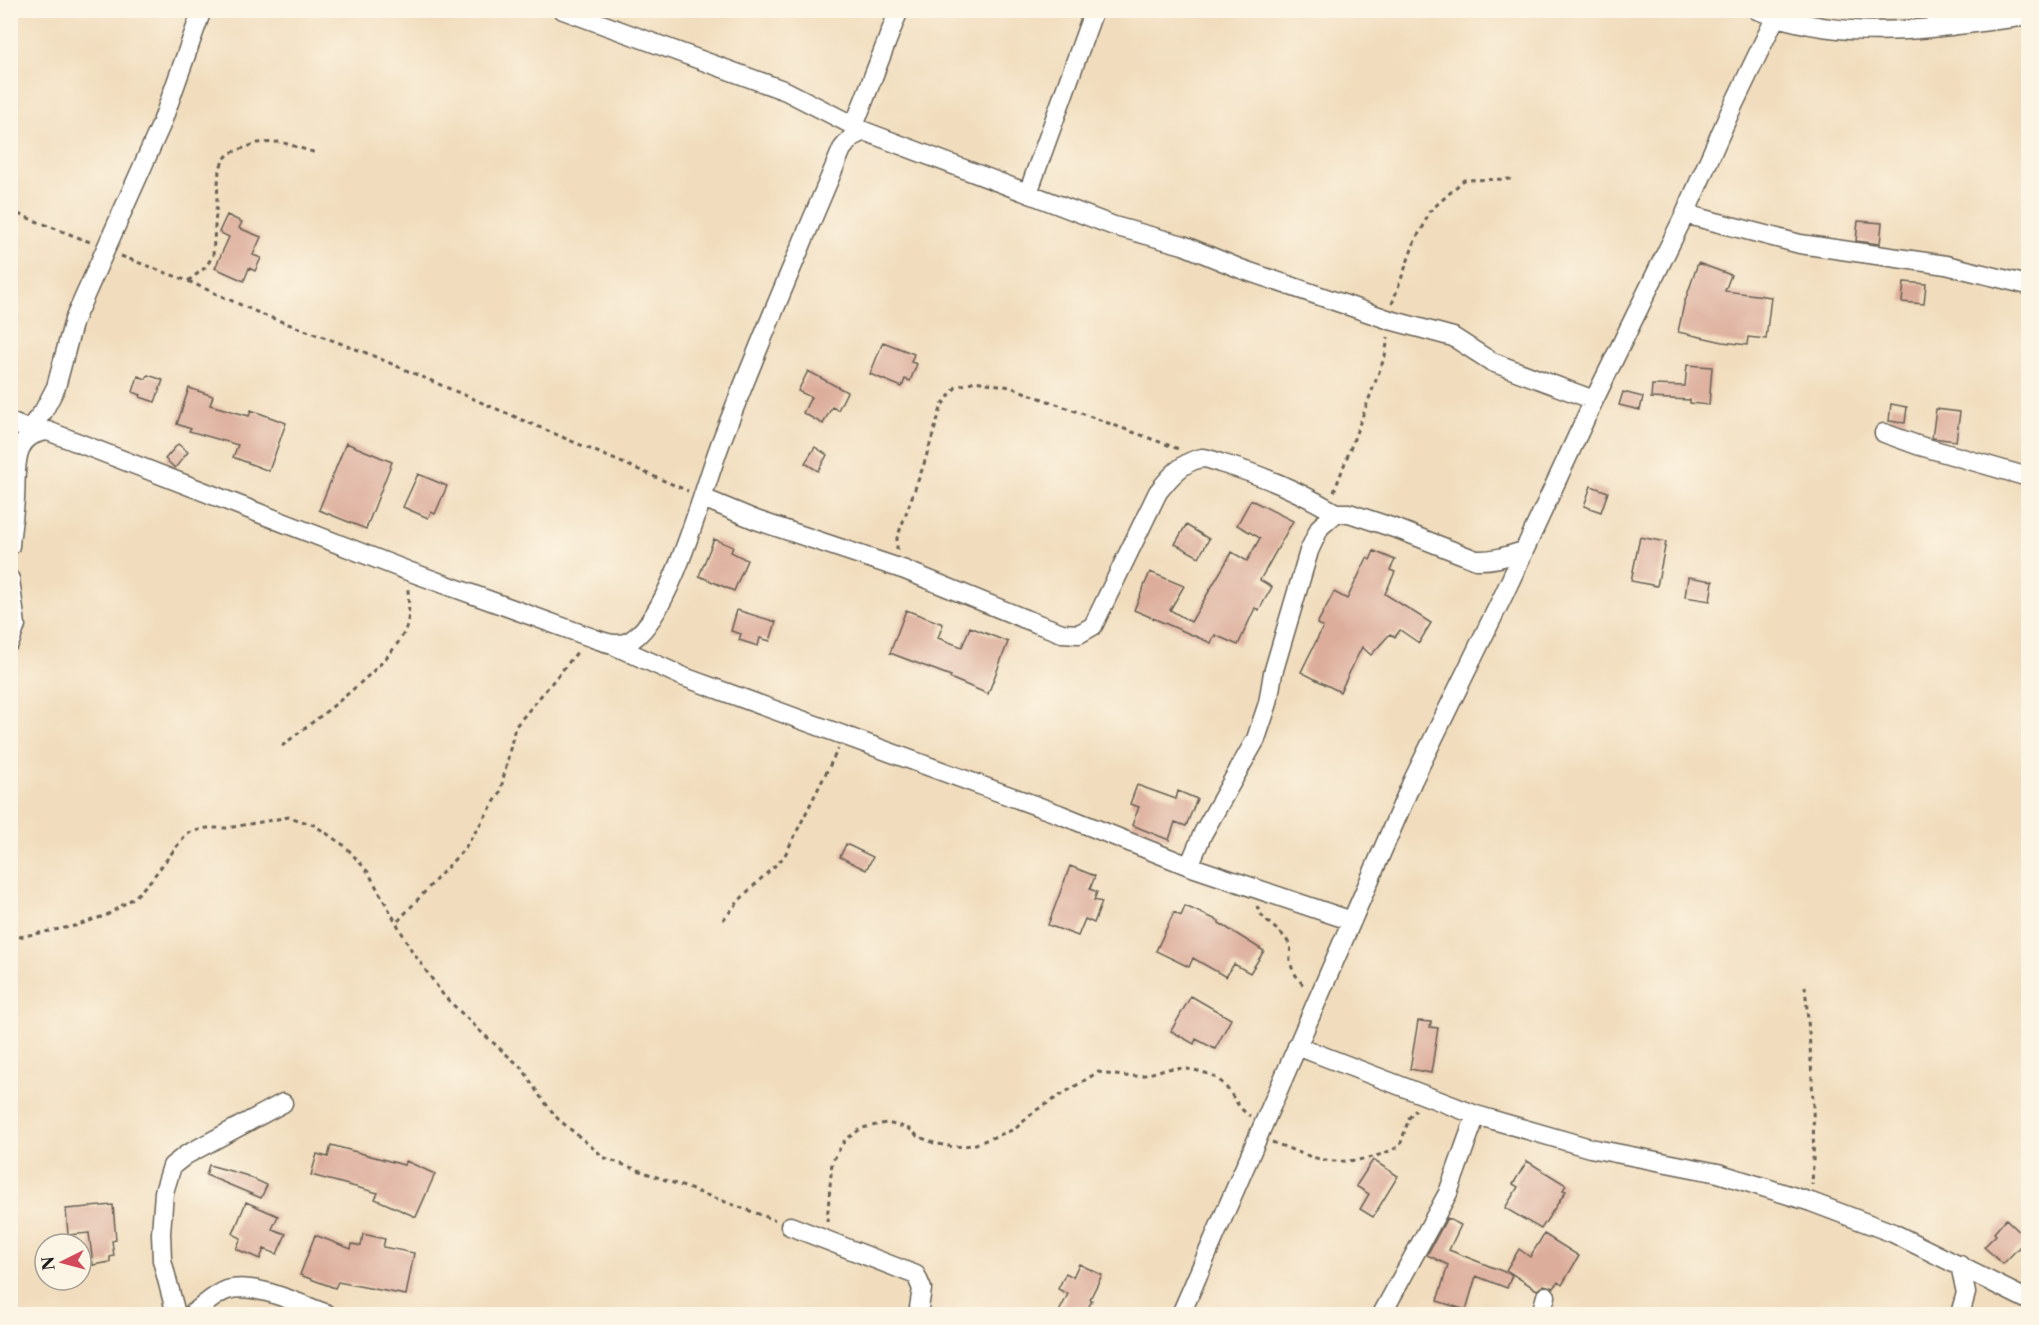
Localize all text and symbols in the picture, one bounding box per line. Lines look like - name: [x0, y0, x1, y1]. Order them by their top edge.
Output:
- north arrow: [33, 1232, 93, 1292]
- text: N: [37, 1256, 59, 1272]

